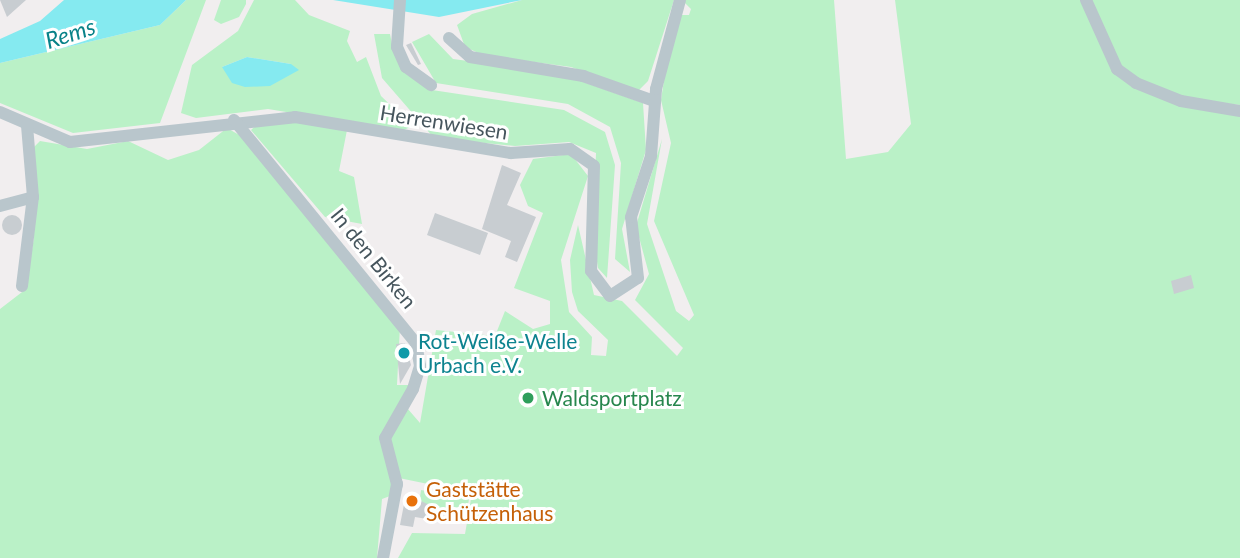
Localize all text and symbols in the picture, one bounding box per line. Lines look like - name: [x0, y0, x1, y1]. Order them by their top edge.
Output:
- water label: Rems: [41, 12, 99, 54]
- street label: Herrenwiesen: [378, 99, 510, 145]
- street label: In den Birken: [326, 203, 422, 313]
- place label: Rot-Weiße-Welle Urbach e.V.: [418, 328, 577, 378]
- marker: Rot-Weiße-Welle Urbach e.V.: [396, 345, 412, 361]
- place label: Waldsportplatz: [542, 385, 682, 411]
- marker: Waldsportplatz: [520, 390, 536, 406]
- place label: Gaststätte Schützenhaus: [426, 476, 553, 526]
- marker: Gaststätte Schützenhaus: [404, 493, 420, 509]

